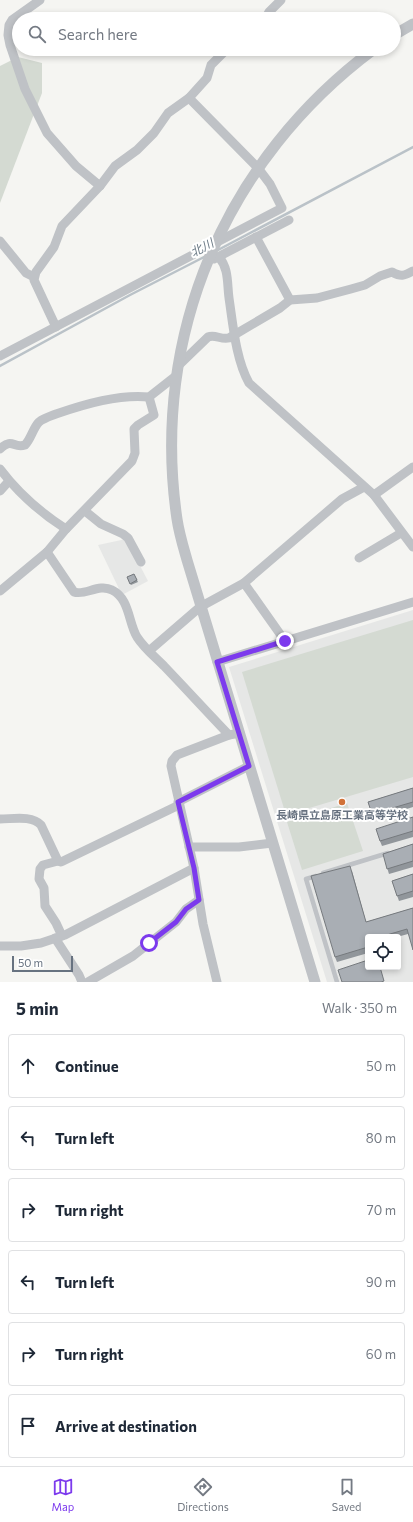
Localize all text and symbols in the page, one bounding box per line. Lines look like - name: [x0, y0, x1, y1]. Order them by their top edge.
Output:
- search box: [12, 12, 401, 56]
- icon: search: [26, 23, 48, 45]
- text: Search here: [58, 25, 137, 43]
- water label: 北川: [188, 234, 217, 259]
- route end: [276, 632, 294, 650]
- marker: 長崎県立島原工業高等学校: [337, 797, 347, 807]
- place label: 長崎県立島原工業高等学校: [276, 808, 408, 821]
- route start: [140, 934, 158, 952]
- map controls: [365, 934, 401, 970]
- button: locate: [365, 934, 401, 970]
- scale bar: [12, 954, 73, 973]
- text: 50 m: [18, 956, 43, 969]
- text: 5 min: [16, 998, 59, 1019]
- text: Walk · 350 m: [322, 1000, 397, 1016]
- icon: ahead: [17, 1055, 39, 1077]
- text: Continue: [55, 1057, 119, 1075]
- text: 50 m: [366, 1058, 396, 1074]
- icon: left: [17, 1127, 39, 1149]
- text: Turn left: [55, 1129, 114, 1147]
- text: 80 m: [366, 1130, 396, 1146]
- icon: right: [17, 1199, 39, 1221]
- text: Turn right: [55, 1201, 124, 1219]
- text: 70 m: [367, 1202, 396, 1218]
- icon: left: [17, 1271, 39, 1293]
- text: Turn left: [55, 1273, 114, 1291]
- text: 90 m: [366, 1274, 396, 1290]
- icon: right: [17, 1343, 39, 1365]
- text: Turn right: [55, 1345, 124, 1363]
- text: 60 m: [366, 1346, 396, 1362]
- icon: arrive: [17, 1415, 39, 1437]
- text: Arrive at destination: [55, 1417, 197, 1435]
- tab: Map: [52, 1476, 74, 1513]
- tab: Directions: [177, 1476, 229, 1513]
- tab: Saved: [332, 1476, 361, 1513]

